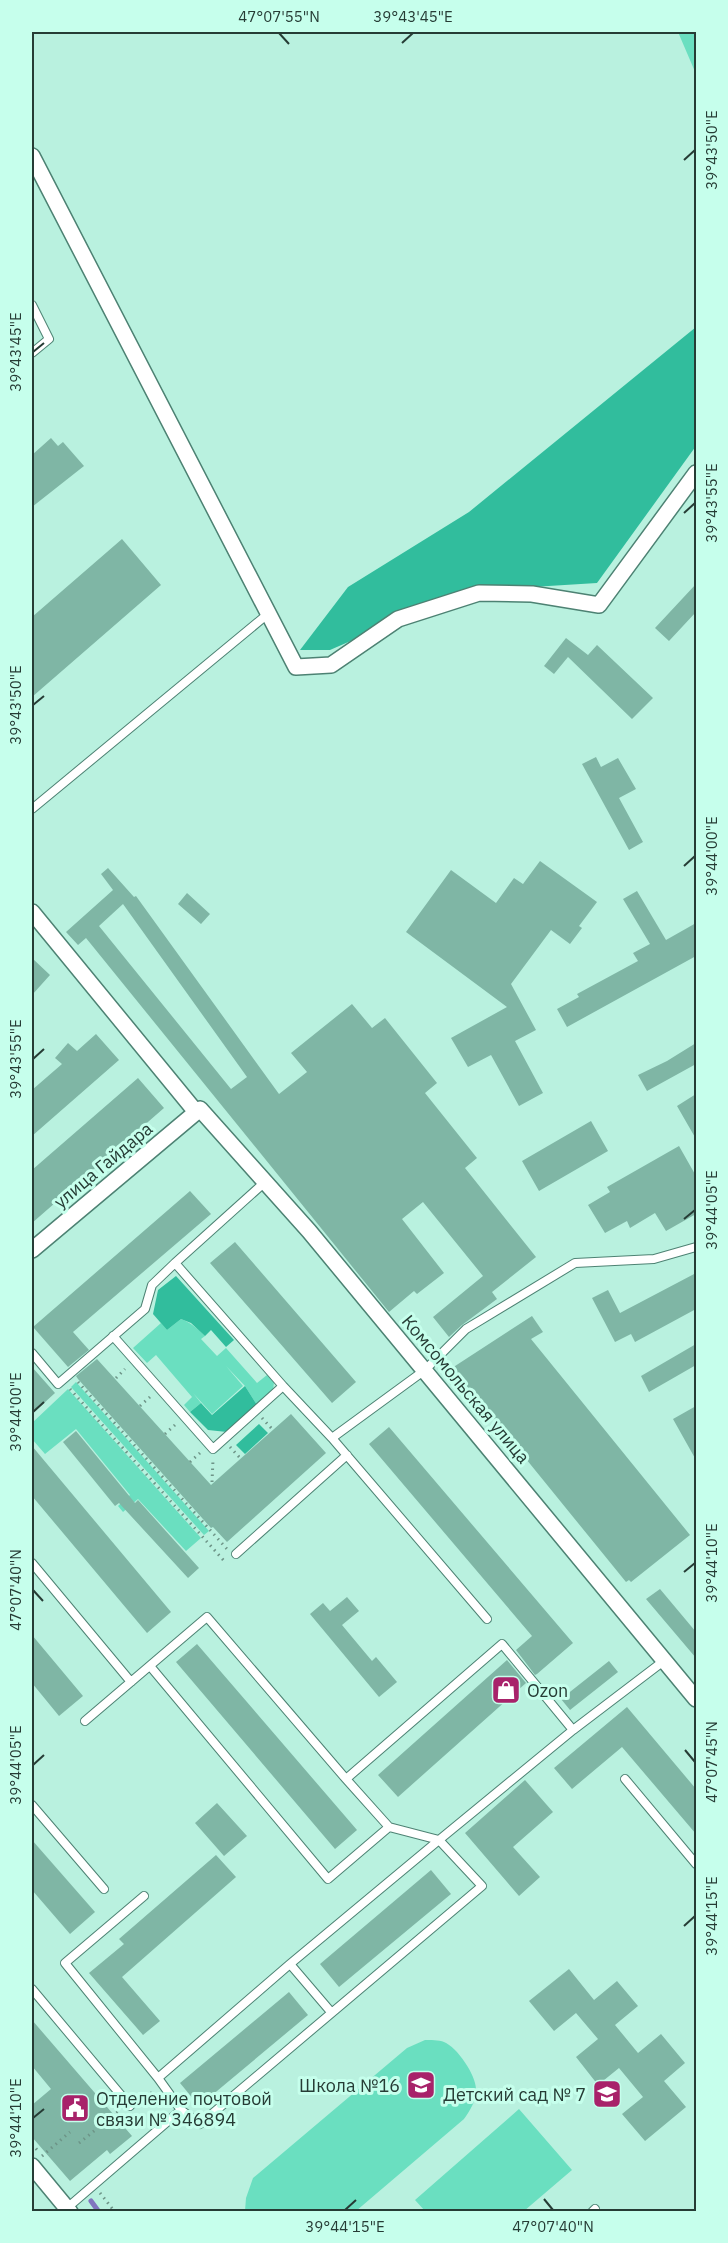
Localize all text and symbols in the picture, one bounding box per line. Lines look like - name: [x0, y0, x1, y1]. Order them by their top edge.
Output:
- text: 47°07'55"N: [238, 7, 320, 26]
- text: 39°43'45"E: [373, 7, 453, 26]
- text: 39°43'50"E: [702, 110, 721, 190]
- text: 39°43'45"E: [6, 312, 25, 392]
- text: 39°43'55"E: [702, 463, 721, 543]
- text: 39°43'50"E: [6, 665, 25, 745]
- text: 39°44'00"E: [702, 816, 721, 896]
- text: 39°43'55"E: [6, 1019, 25, 1099]
- street label: улица Гайдара: [49, 1117, 157, 1213]
- text: 39°44'05"E: [702, 1170, 721, 1250]
- street label: Комсомольская улица: [397, 1310, 535, 1468]
- text: 39°44'00"E: [6, 1372, 25, 1452]
- text: 39°44'10"E: [702, 1523, 721, 1603]
- text: 47°07'40"N: [6, 1549, 25, 1631]
- shop icon: Ozon: [490, 1674, 522, 1706]
- place label: Ozon: [527, 1679, 568, 1702]
- text: 47°07'45"N: [702, 1721, 721, 1803]
- text: 39°44'05"E: [6, 1725, 25, 1805]
- text: 39°44'15"E: [702, 1876, 721, 1956]
- school or university icon: Школа №16: [405, 2069, 437, 2101]
- place label: Школа №16: [299, 2074, 400, 2097]
- text: 39°44'10"E: [6, 2078, 25, 2158]
- school or university icon: Детский сад № 7: [591, 2078, 623, 2110]
- place label: Детский сад № 7: [443, 2083, 586, 2106]
- place label: Отделение почтовой связи № 346894: [96, 2087, 272, 2131]
- public building icon: Отделение почтовой связи № 346894: [59, 2092, 91, 2124]
- text: 39°44'15"E: [305, 2217, 385, 2236]
- text: 47°07'40"N: [512, 2217, 594, 2236]

